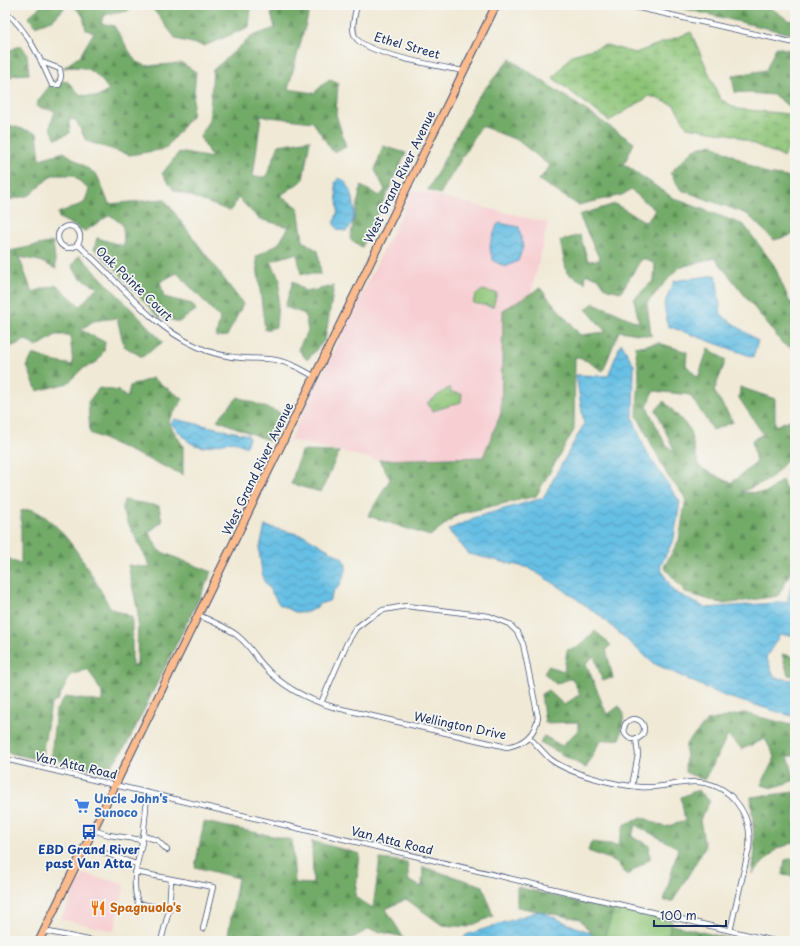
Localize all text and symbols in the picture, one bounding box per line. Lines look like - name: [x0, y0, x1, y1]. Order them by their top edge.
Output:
- street label: Ethel Street: [372, 27, 443, 63]
- street label: West Grand River Avenue: [359, 107, 439, 246]
- street label: Oak Pointe Court: [92, 242, 177, 325]
- street label: West Grand River Avenue: [217, 399, 297, 538]
- street label: Wellington Drive: [412, 706, 508, 744]
- street label: Van Atta Road: [33, 747, 119, 783]
- place label: Uncle John's Sunoco: [94, 789, 168, 821]
- supermarket icon: Uncle John's Sunoco: [73, 797, 91, 815]
- street label: Van Atta Road: [349, 821, 435, 859]
- bus stop icon: EBD Grand River past Van Atta: [80, 823, 98, 841]
- place label: EBD Grand River past Van Atta: [38, 840, 140, 872]
- place label: Spagnuolo's: [110, 898, 182, 916]
- restaurant icon: Spagnuolo's: [89, 899, 107, 917]
- scale bar: [654, 902, 726, 928]
- text: 100 m: [660, 906, 697, 924]

